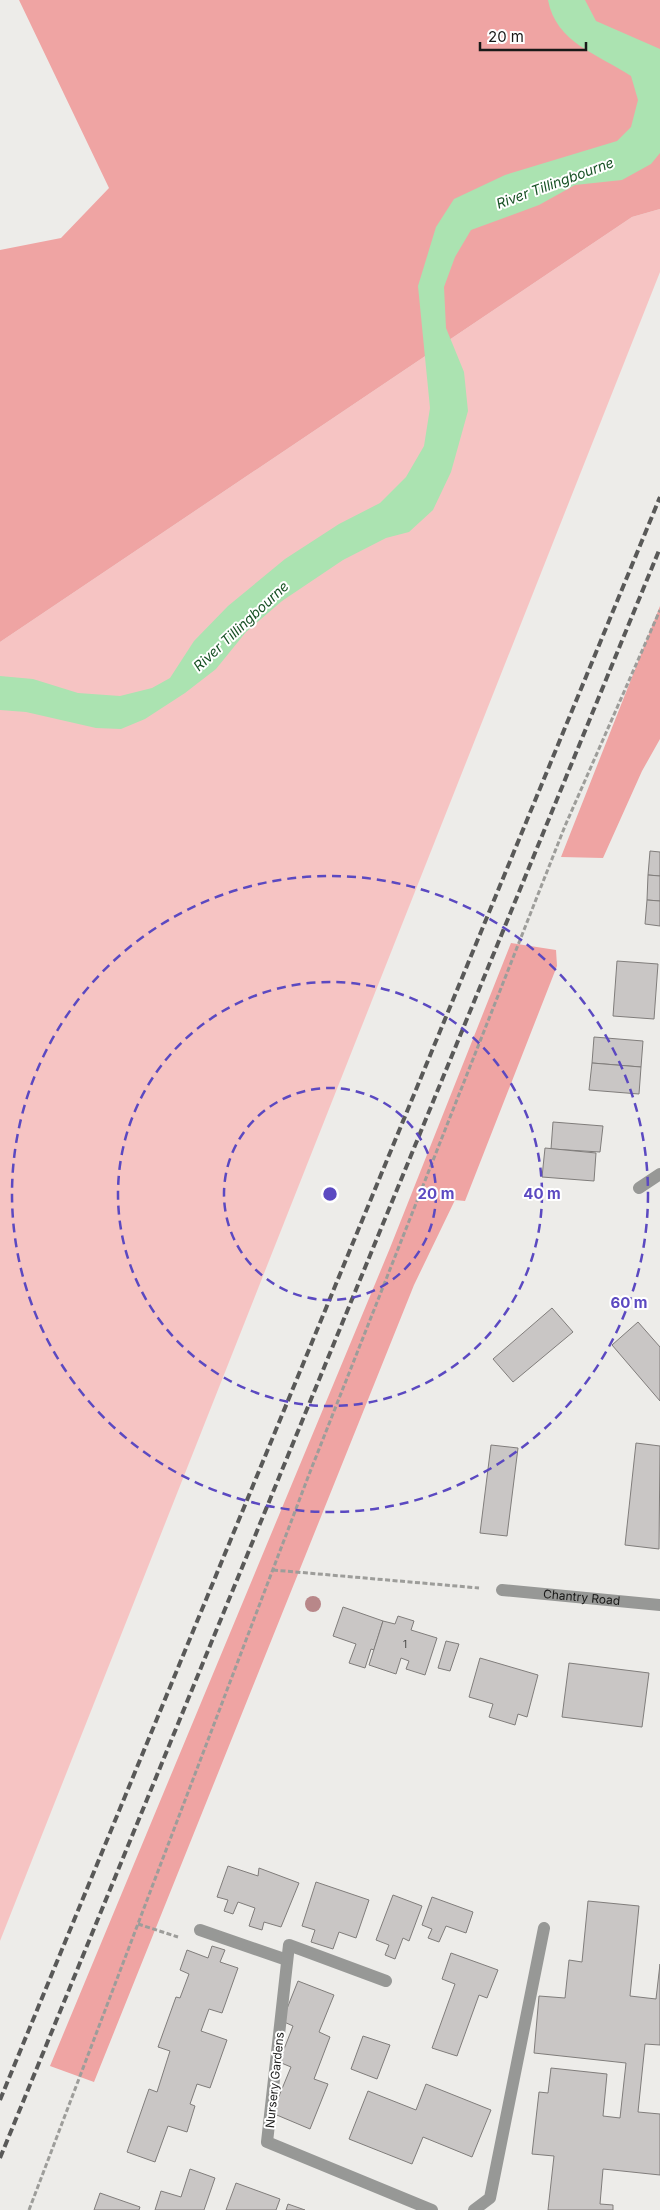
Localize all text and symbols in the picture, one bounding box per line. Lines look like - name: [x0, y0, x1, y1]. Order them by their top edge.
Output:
- scale bar: [480, 20, 586, 52]
- text: 20 m: [488, 27, 524, 46]
- water label: River Tillingbourne: [494, 153, 616, 212]
- water label: River Tillingbourne: [190, 577, 292, 674]
- text: 20 m: [418, 1184, 454, 1203]
- text: 40 m: [523, 1184, 561, 1203]
- centre of rings: [321, 1185, 339, 1203]
- text: 60 m: [610, 1293, 648, 1312]
- street label: Chantry Road: [542, 1586, 621, 1608]
- house number: 1: [403, 1638, 407, 1650]
- street label: Nursery Gardens: [262, 2031, 287, 2129]

